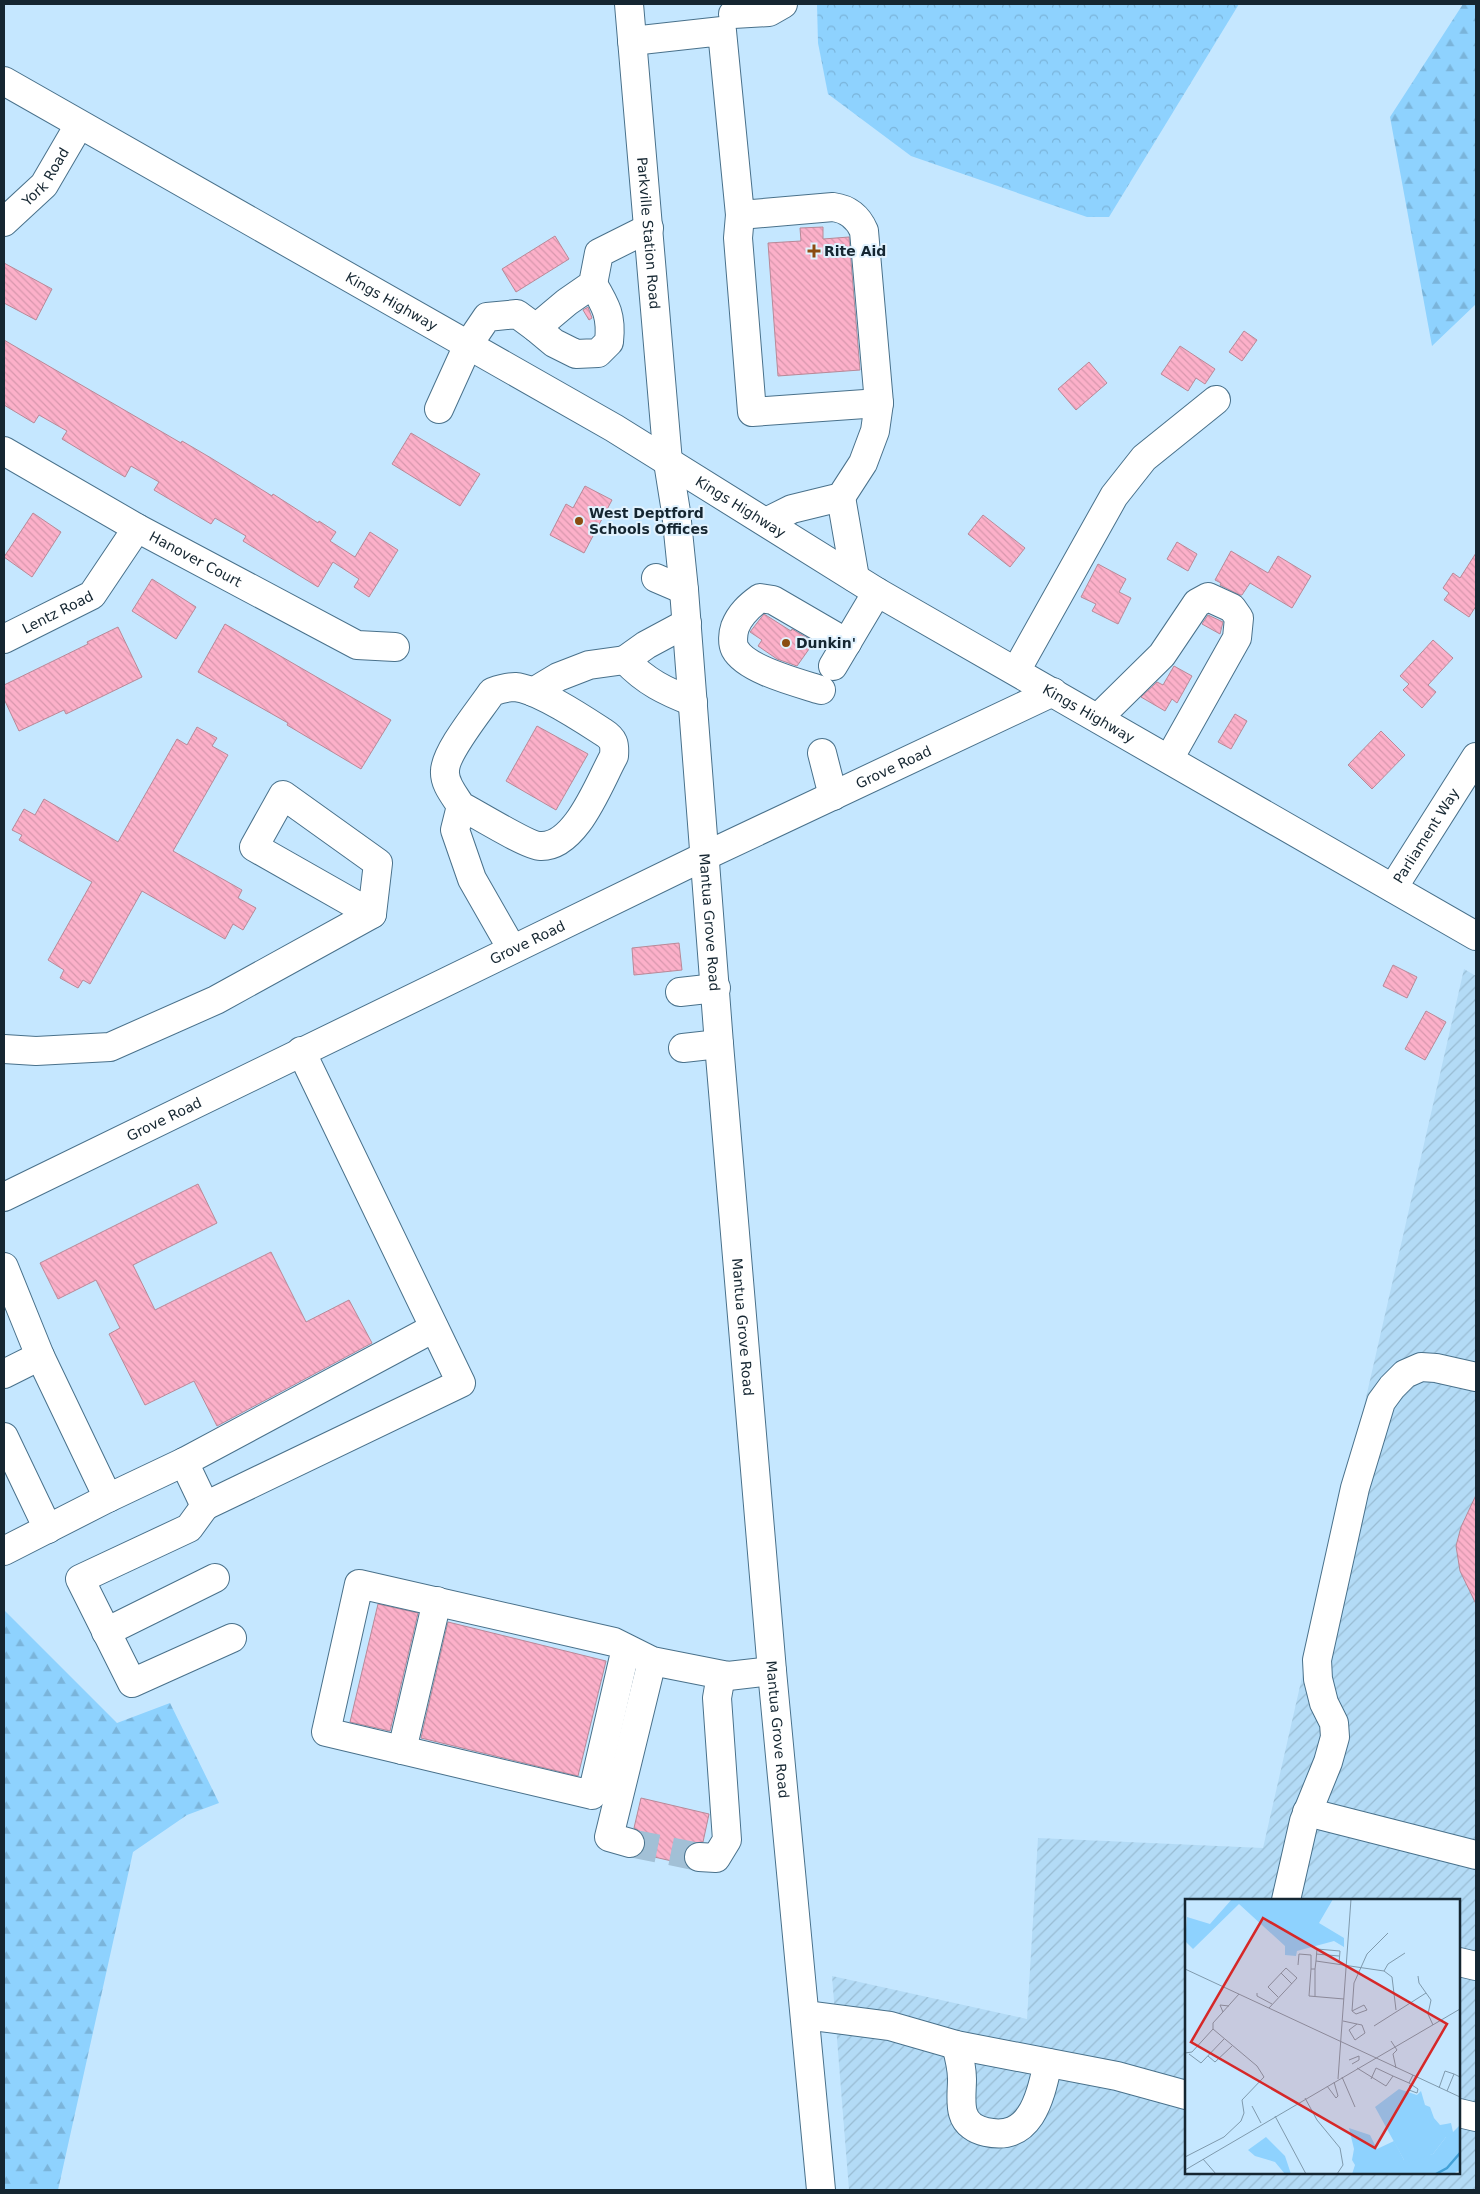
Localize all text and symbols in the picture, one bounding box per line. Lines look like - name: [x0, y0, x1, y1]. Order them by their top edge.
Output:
- street label: York Road: [18, 145, 72, 210]
- street label: Parkville Station Road: [634, 156, 663, 310]
- place label: Rite Aid: [824, 243, 886, 259]
- marker: Rite Aid: [808, 245, 820, 257]
- street label: Kings Highway: [343, 269, 440, 334]
- street label: Kings Highway: [693, 473, 789, 541]
- place label: West Deptford Schools Offices: [589, 505, 708, 537]
- marker: West Deptford Schools Offices: [573, 515, 585, 527]
- street label: Hanover Court: [147, 528, 245, 590]
- street label: Lentz Road: [19, 588, 96, 637]
- place label: Dunkin': [796, 635, 856, 651]
- marker: Dunkin': [780, 637, 792, 649]
- street label: Kings Highway: [1040, 681, 1138, 746]
- street label: Grove Road: [853, 743, 934, 792]
- street label: Parliament Way: [1390, 785, 1462, 886]
- street label: Mantua Grove Road: [696, 853, 723, 992]
- street label: Grove Road: [487, 917, 567, 967]
- street label: Grove Road: [124, 1094, 204, 1144]
- street label: Mantua Grove Road: [729, 1257, 757, 1397]
- street label: Mantua Grove Road: [763, 1660, 792, 1799]
- inset map: [1185, 1899, 1460, 2174]

